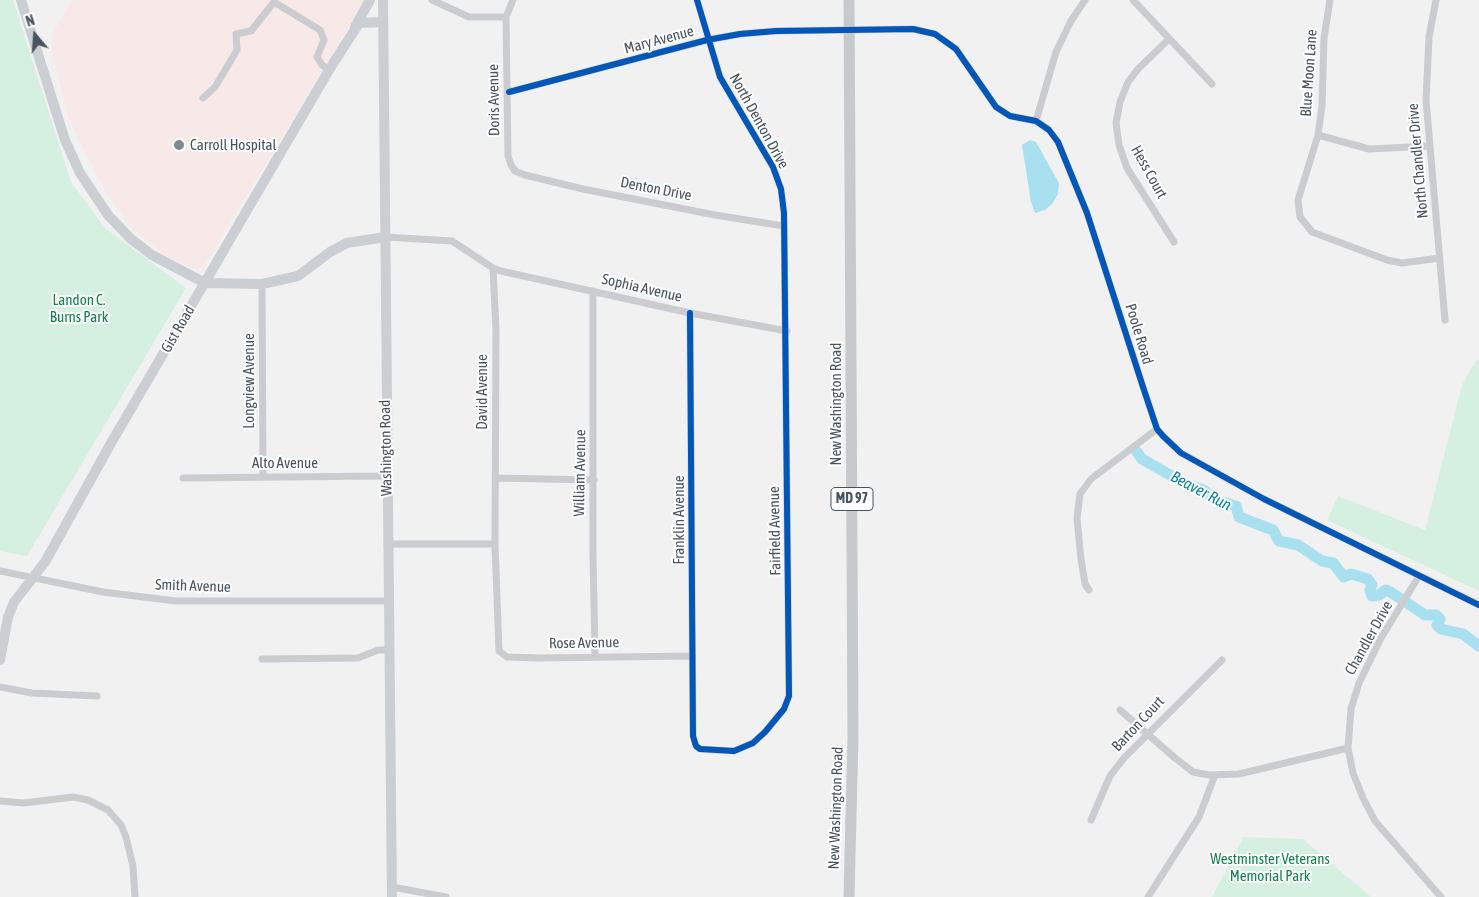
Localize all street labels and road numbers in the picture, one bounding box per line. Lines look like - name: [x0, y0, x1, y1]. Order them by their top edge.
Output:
- street label: Mary Avenue: [622, 22, 696, 58]
- street label: Blue Moon Lane: [1297, 29, 1321, 117]
- street label: Doris Avenue: [484, 64, 504, 136]
- street label: North Denton Drive: [725, 70, 793, 172]
- street label: North Chandler Drive: [1404, 103, 1432, 219]
- street label: Hess Court: [1127, 142, 1171, 202]
- street label: Denton Drive: [619, 173, 693, 205]
- street label: Sophia Avenue: [600, 270, 684, 306]
- street label: Poole Road: [1121, 301, 1157, 367]
- street label: Gist Road: [157, 302, 199, 356]
- street label: Longview Avenue: [240, 333, 258, 429]
- street label: New Washington Road: [827, 343, 845, 465]
- street label: David Avenue: [473, 354, 491, 430]
- street label: Washington Road: [376, 400, 396, 496]
- street label: William Avenue: [570, 429, 590, 517]
- street label: Alto Avenue: [252, 454, 318, 472]
- street label: Franklin Avenue: [670, 476, 688, 564]
- street label: Fairfield Avenue: [765, 486, 785, 576]
- road number: MD 97: [831, 488, 873, 510]
- street label: Smith Avenue: [155, 576, 231, 596]
- street label: Chandler Drive: [1341, 598, 1397, 678]
- street label: Rose Avenue: [549, 633, 619, 653]
- street label: Barton Court: [1108, 693, 1168, 755]
- street label: New Washington Road: [825, 746, 847, 870]

